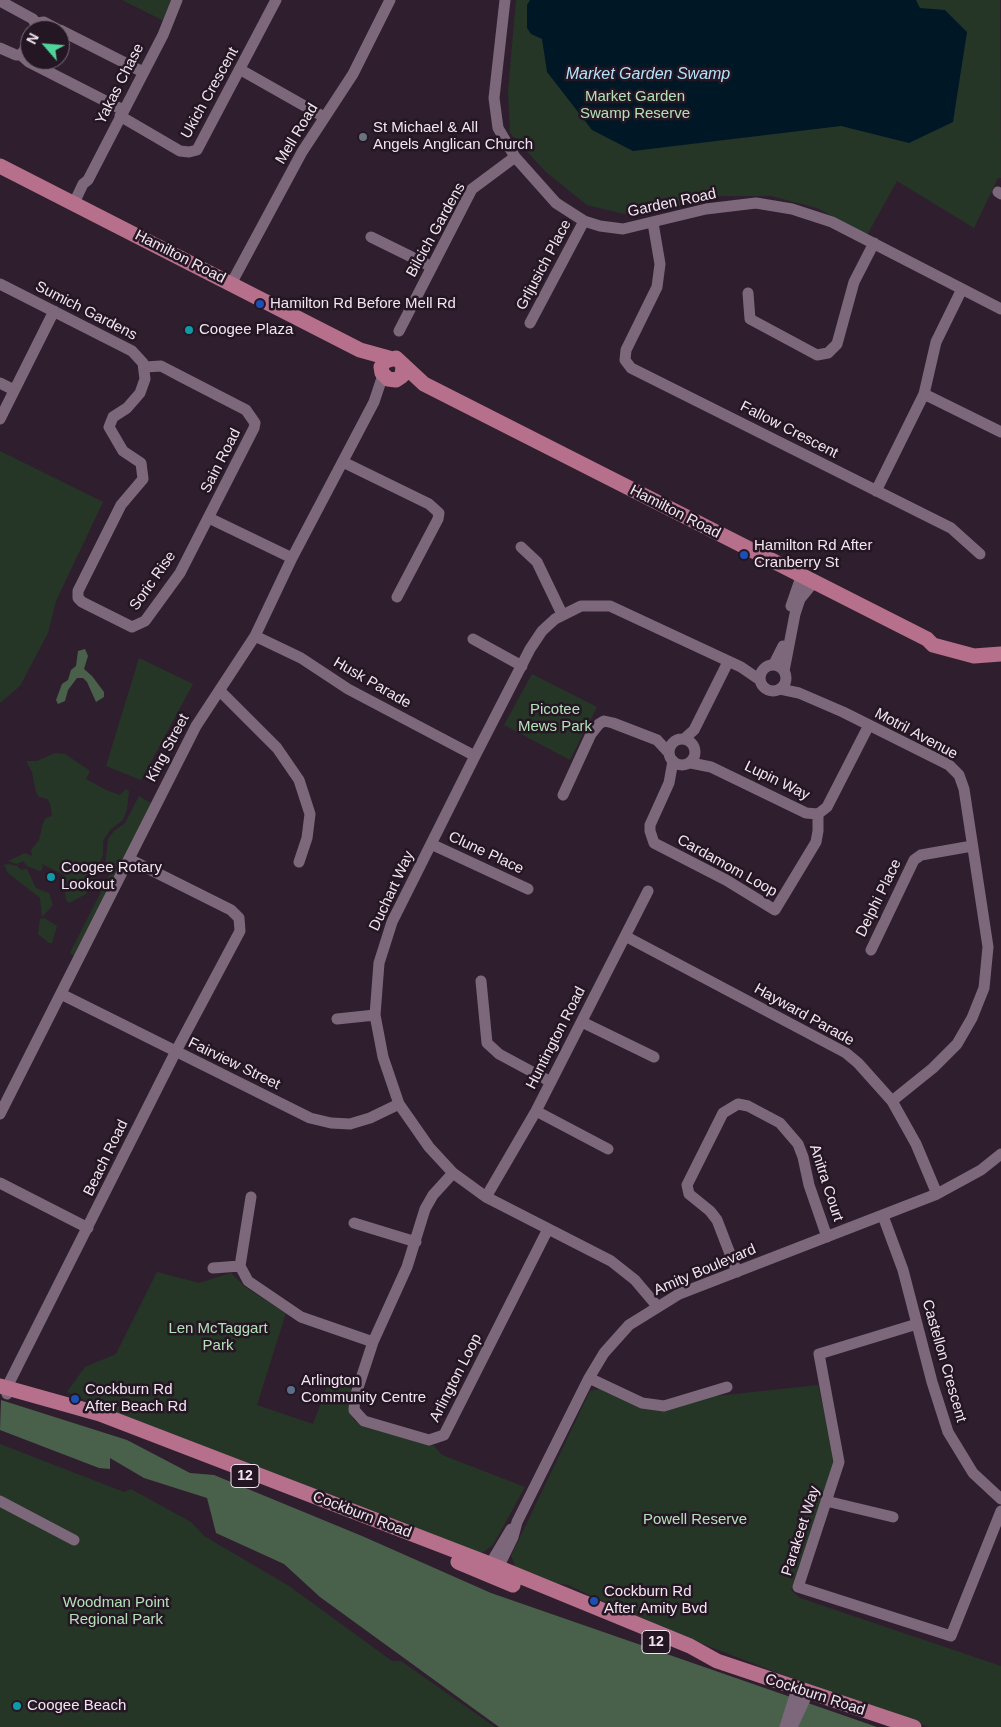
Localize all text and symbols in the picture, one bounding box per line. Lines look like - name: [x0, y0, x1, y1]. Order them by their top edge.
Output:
- north arrow: [20, 20, 70, 70]
- text: N: [23, 31, 42, 47]
- street label: Yakas Chase: [92, 41, 148, 127]
- street label: Ukich Crescent: [177, 44, 243, 142]
- water label: Market Garden Swamp: [566, 65, 730, 85]
- park label: Market Garden Swamp Reserve: [580, 88, 690, 123]
- street label: Mell Road: [272, 100, 322, 168]
- place label: St Michael & All Angels Anglican Church: [373, 119, 533, 154]
- marker: St Michael & All Angels Anglican Church: [357, 131, 369, 143]
- street label: Bilcich Gardens: [403, 180, 469, 280]
- street label: Garden Road: [626, 185, 718, 221]
- street label: Grljusich Place: [513, 217, 575, 313]
- street label: Hamilton Road: [132, 226, 228, 288]
- street label: Sumich Gardens: [32, 278, 140, 344]
- place label: Hamilton Rd Before Mell Rd: [270, 295, 456, 313]
- marker: Hamilton Rd Before Mell Rd: [254, 298, 266, 310]
- place label: Coogee Plaza: [199, 321, 293, 339]
- marker: Coogee Plaza: [183, 324, 195, 336]
- street label: Fallow Crescent: [737, 398, 841, 462]
- street label: Sain Road: [197, 426, 245, 496]
- street label: Hamilton Road: [627, 481, 723, 543]
- place label: Hamilton Rd After Cranberry St: [754, 537, 872, 572]
- street label: Soric Rise: [126, 548, 180, 614]
- marker: Hamilton Rd After Cranberry St: [738, 549, 750, 561]
- street label: Husk Parade: [330, 654, 414, 712]
- park label: Picotee Mews Park: [518, 701, 592, 736]
- street label: Motril Avenue: [871, 705, 961, 763]
- street label: King Street: [143, 711, 193, 785]
- street label: Lupin Way: [741, 757, 813, 805]
- street label: Clune Place: [446, 828, 526, 878]
- street label: Cardamom Loop: [674, 831, 780, 901]
- street label: Duchart Way: [366, 848, 418, 934]
- street label: Delphi Place: [852, 856, 906, 940]
- place label: Coogee Rotary Lookout: [61, 859, 162, 894]
- marker: Coogee Rotary Lookout: [45, 871, 57, 883]
- street label: Hayward Parade: [751, 980, 857, 1050]
- street label: Huntington Road: [522, 984, 590, 1092]
- street label: Fairview Street: [185, 1034, 283, 1094]
- street label: Beach Road: [80, 1117, 132, 1199]
- street label: Anitra Court: [805, 1142, 847, 1224]
- street label: Amity Boulevard: [651, 1240, 759, 1300]
- street label: Castellon Crescent: [918, 1298, 970, 1424]
- park label: Len McTaggart Park: [168, 1320, 268, 1355]
- street label: Arlington Loop: [426, 1331, 486, 1425]
- place label: Arlington Community Centre: [301, 1372, 426, 1407]
- place label: Cockburn Rd After Beach Rd: [85, 1381, 187, 1416]
- marker: Arlington Community Centre: [285, 1384, 297, 1396]
- marker: Cockburn Rd After Beach Rd: [69, 1393, 81, 1405]
- road number: 12: [231, 1464, 259, 1488]
- street label: Parakeet Way: [778, 1484, 824, 1578]
- street label: Cockburn Road: [310, 1488, 414, 1542]
- park label: Powell Reserve: [643, 1511, 747, 1529]
- place label: Cockburn Rd After Amity Bvd: [604, 1583, 707, 1618]
- park label: Woodman Point Regional Park: [63, 1594, 169, 1629]
- marker: Cockburn Rd After Amity Bvd: [588, 1595, 600, 1607]
- road number: 12: [642, 1630, 670, 1654]
- street label: Cockburn Road: [763, 1670, 867, 1720]
- place label: Coogee Beach: [27, 1697, 126, 1715]
- marker: Coogee Beach: [11, 1700, 23, 1712]

